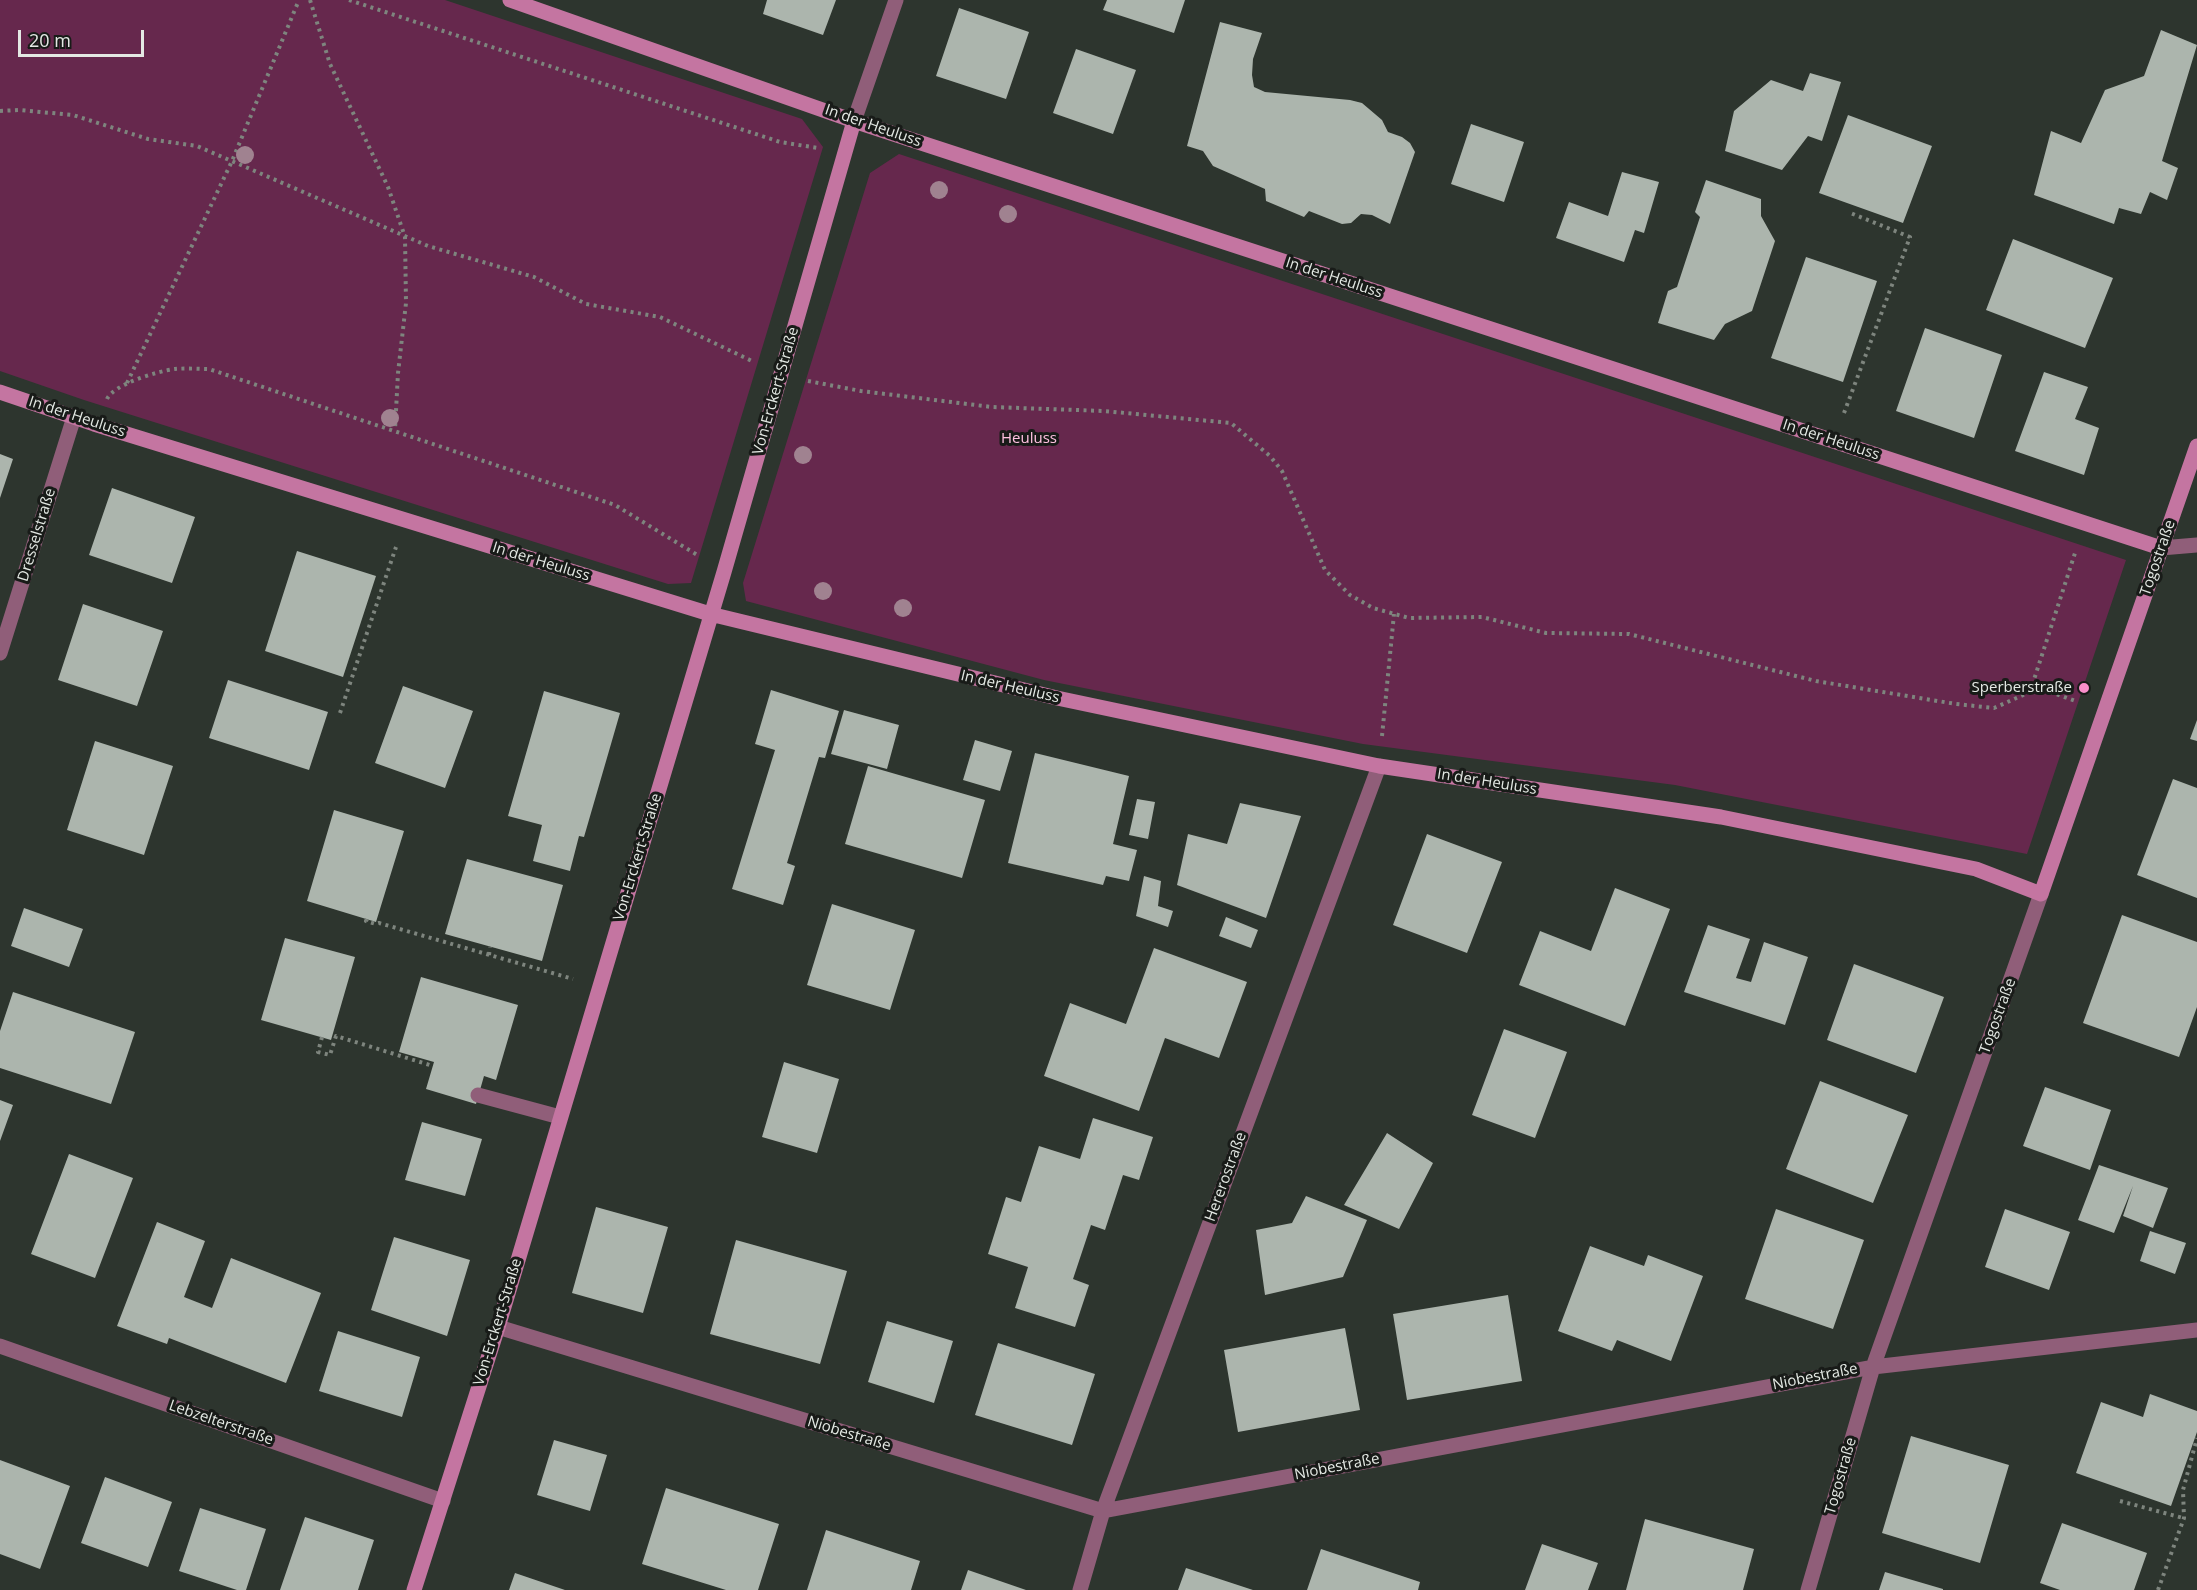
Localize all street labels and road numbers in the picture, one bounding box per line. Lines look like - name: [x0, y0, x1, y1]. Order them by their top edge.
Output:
- street label: In der Heuluss: [822, 101, 924, 151]
- street label: In der Heuluss: [1283, 254, 1385, 302]
- street label: Von-Erckert-Straße: [749, 325, 803, 457]
- street label: In der Heuluss: [26, 393, 128, 441]
- street label: In der Heuluss: [1780, 416, 1882, 464]
- street label: Dresselstraße: [14, 486, 60, 584]
- street label: Togostraße: [2137, 518, 2179, 598]
- street label: In der Heuluss: [490, 539, 592, 585]
- street label: In der Heuluss: [959, 667, 1061, 707]
- street label: In der Heuluss: [1436, 765, 1538, 799]
- street label: Von-Erckert-Straße: [610, 791, 666, 923]
- street label: Togostraße: [1976, 976, 2020, 1056]
- street label: Hererostraße: [1201, 1130, 1251, 1224]
- street label: Von-Erckert-Straße: [470, 1256, 526, 1388]
- street label: Niobestraße: [1771, 1360, 1859, 1394]
- street label: Lebzelterstraße: [166, 1397, 276, 1449]
- street label: Niobestraße: [805, 1413, 893, 1455]
- street label: Togostraße: [1821, 1435, 1861, 1517]
- street label: Niobestraße: [1293, 1450, 1381, 1484]

